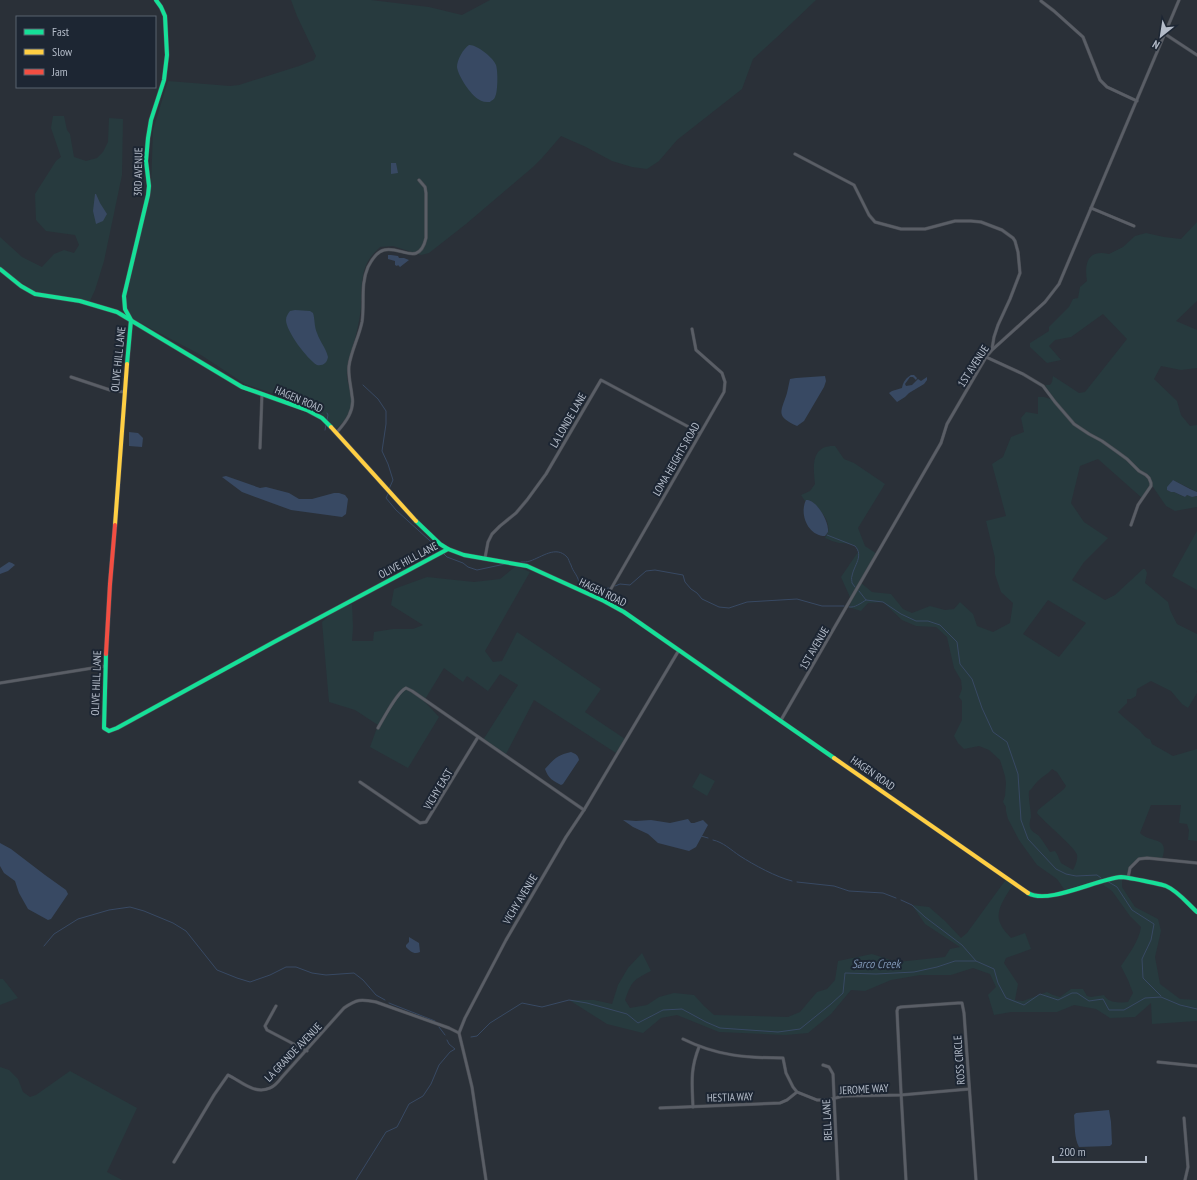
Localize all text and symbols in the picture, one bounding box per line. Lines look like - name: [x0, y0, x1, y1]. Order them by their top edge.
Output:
- legend: [16, 16, 156, 88]
- north arrow: [1141, 16, 1181, 56]
- text: Fast: [52, 24, 70, 39]
- text: N: [1150, 37, 1162, 52]
- text: Slow: [52, 44, 73, 59]
- text: Jam: [51, 64, 68, 79]
- street label: 3RD AVENUE: [131, 147, 145, 197]
- street label: OLIVE HILL LANE: [108, 326, 128, 392]
- street label: 1ST AVENUE: [954, 342, 992, 390]
- street label: HAGEN ROAD: [273, 383, 325, 415]
- street label: LA LONDE LANE: [547, 390, 589, 450]
- street label: LOMA HEIGHTS ROAD: [649, 420, 703, 498]
- street label: OLIVE HILL LANE: [376, 538, 440, 582]
- street label: HAGEN ROAD: [577, 575, 629, 610]
- street label: 1ST AVENUE: [796, 624, 832, 672]
- street label: OLIVE HILL LANE: [88, 650, 104, 716]
- street label: HAGEN ROAD: [848, 753, 898, 793]
- street label: VICHY EAST: [420, 766, 456, 813]
- street label: VICHY AVENUE: [499, 871, 541, 928]
- water label: Sarco Creek: [852, 956, 901, 971]
- street label: LA GRANDE AVENUE: [261, 1019, 325, 1085]
- street label: ROSS CIRCLE: [950, 1034, 968, 1085]
- street label: JEROME WAY: [838, 1081, 889, 1097]
- street label: HESTIA WAY: [707, 1089, 753, 1105]
- street label: BELL LANE: [819, 1099, 835, 1141]
- scale bar: [1053, 1138, 1146, 1164]
- text: 200 m: [1059, 1144, 1086, 1159]

